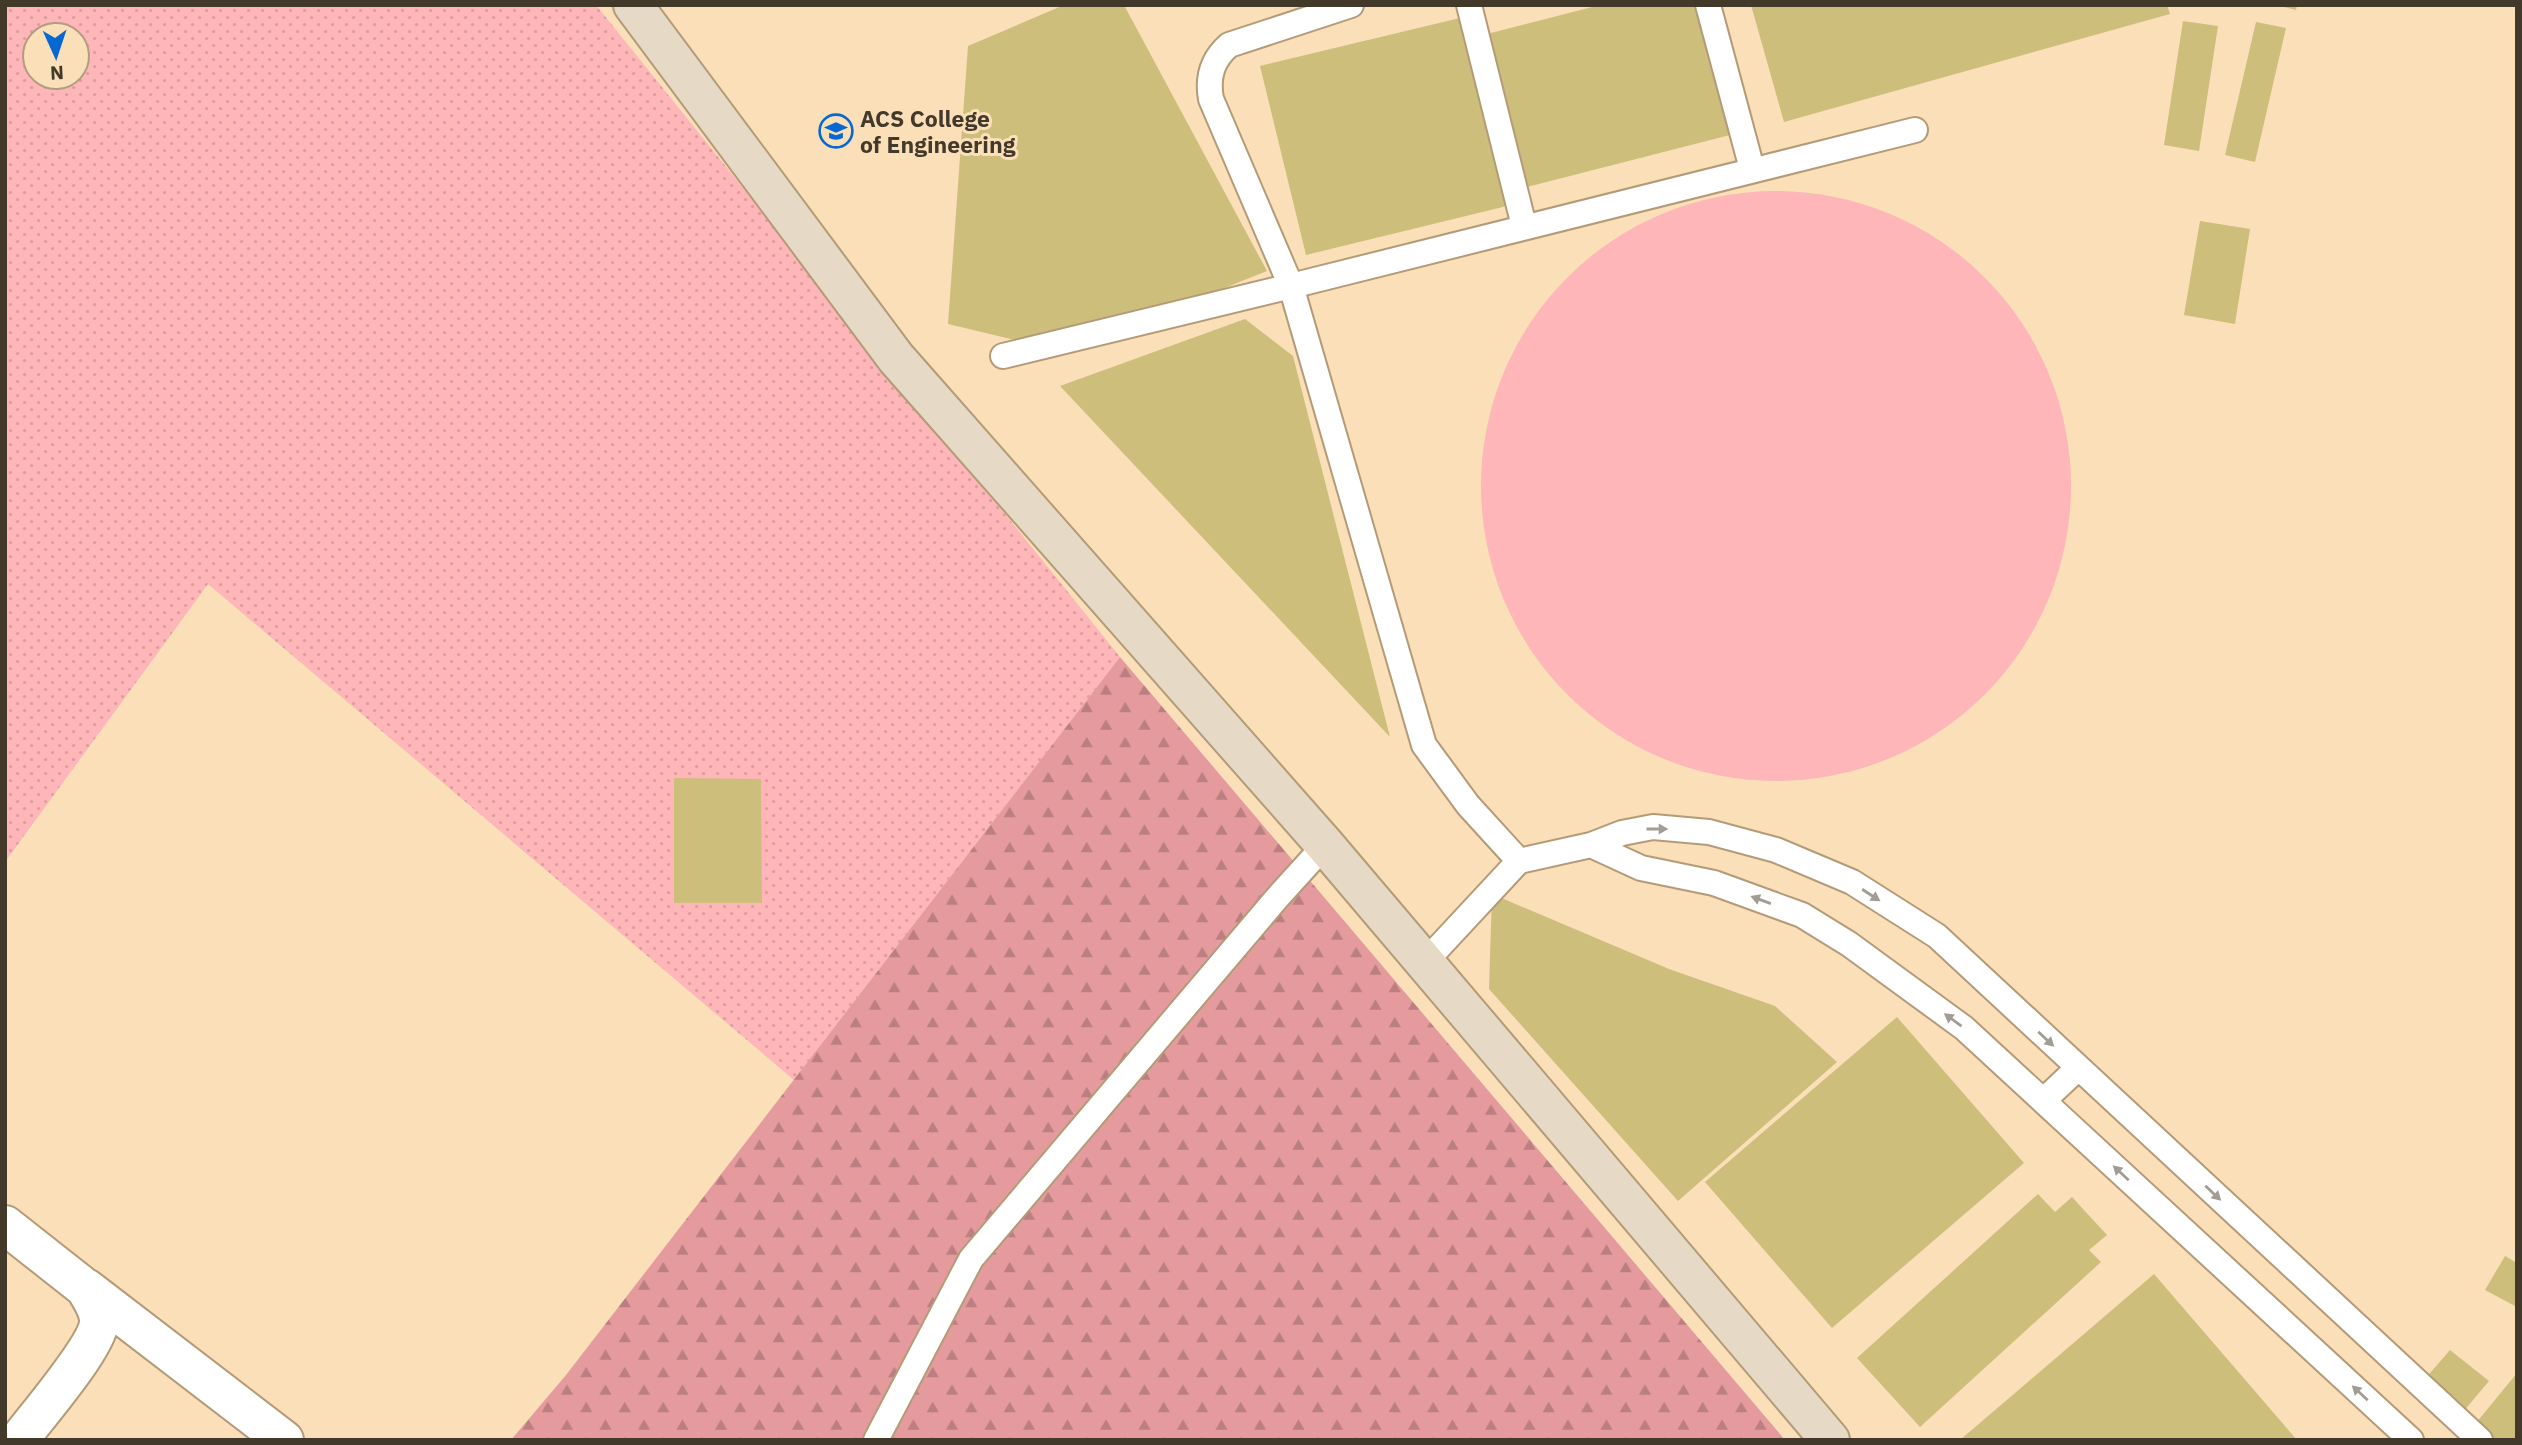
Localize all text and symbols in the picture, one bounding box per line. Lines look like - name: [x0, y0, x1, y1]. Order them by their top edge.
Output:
- north arrow: [21, 21, 91, 91]
- text: N: [49, 61, 64, 85]
- place label: ACS College of Engineering: [860, 103, 1016, 159]
- school or university icon: ACS College of Engineering: [817, 112, 855, 150]
- one-way arrow: [1646, 823, 1668, 835]
- one-way arrow: [1862, 888, 1881, 901]
- one-way arrow: [1751, 894, 1772, 905]
- one-way arrow: [1944, 1013, 1962, 1027]
- one-way arrow: [2038, 1030, 2055, 1047]
- one-way arrow: [2112, 1165, 2130, 1181]
- one-way arrow: [2204, 1185, 2221, 1201]
- one-way arrow: [2352, 1386, 2369, 1402]

